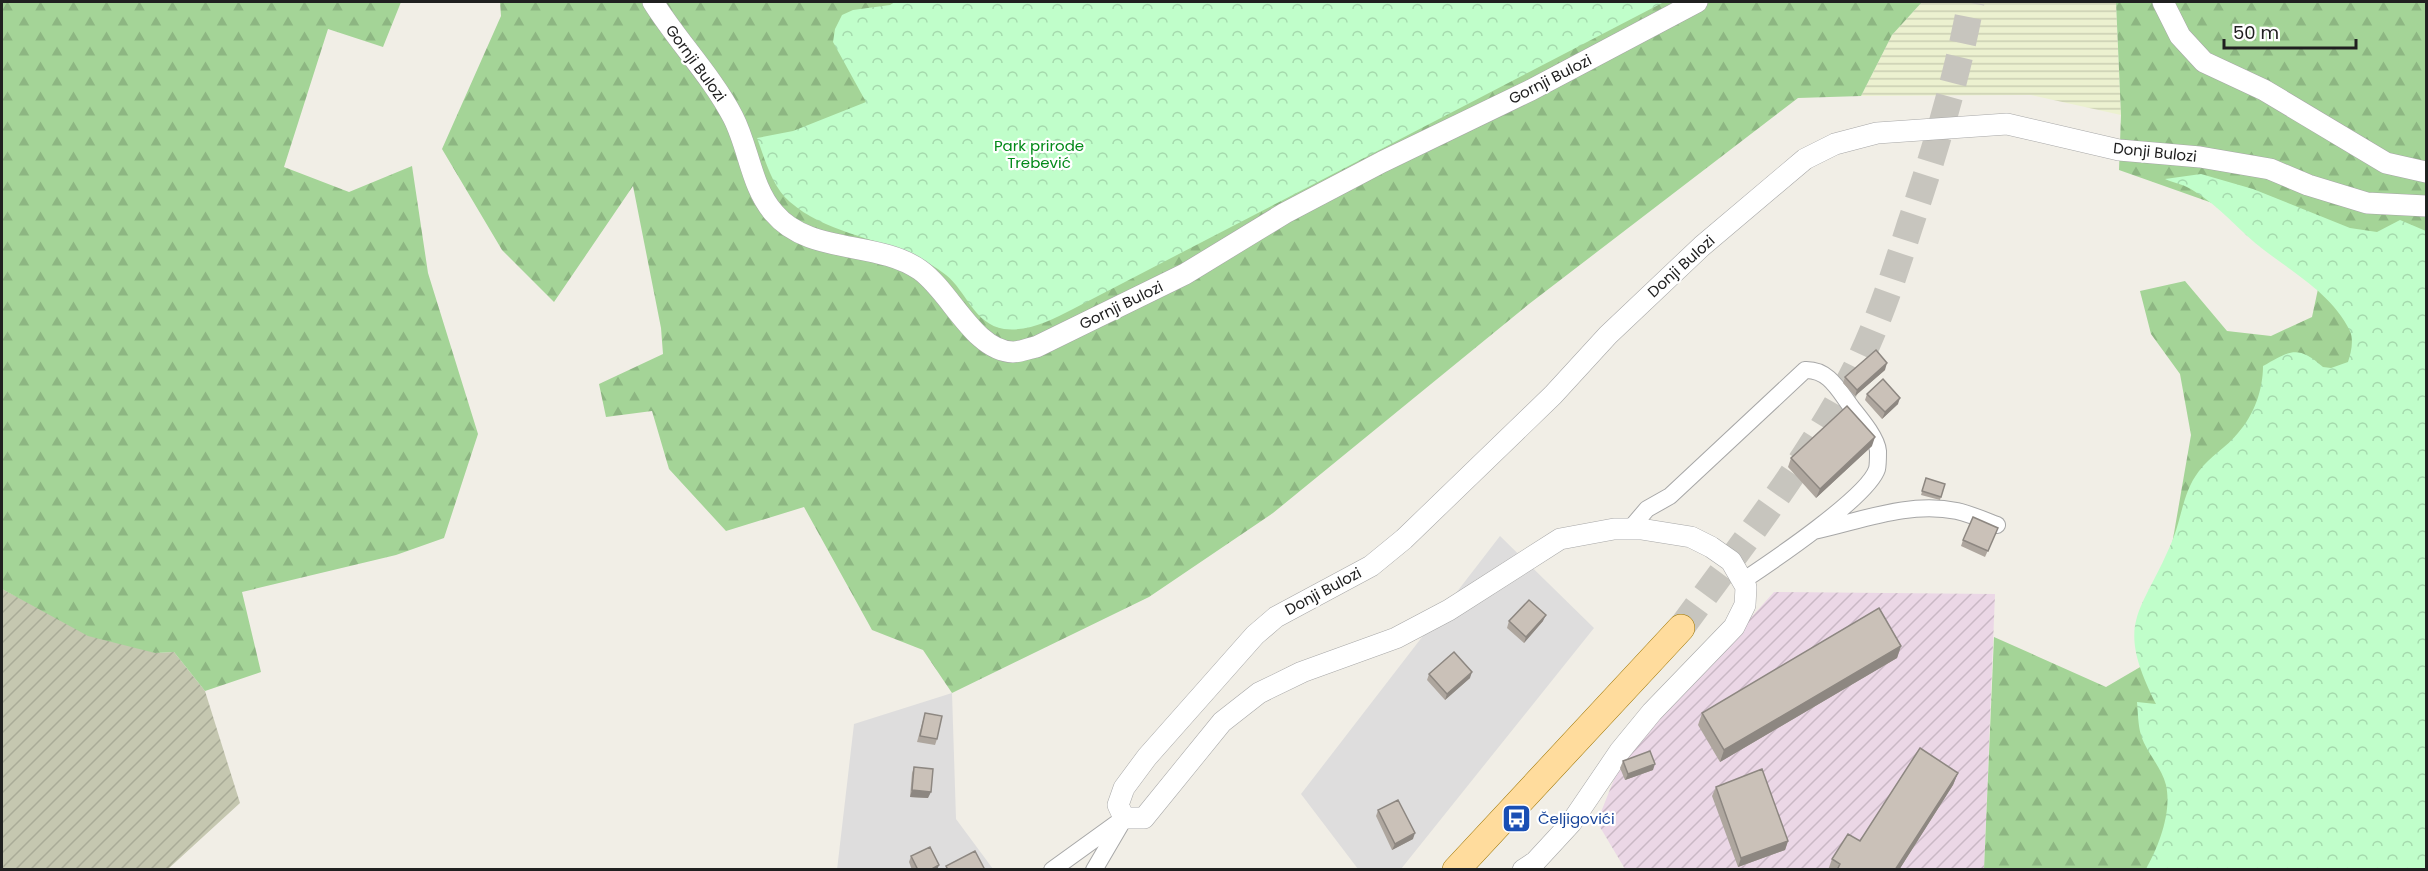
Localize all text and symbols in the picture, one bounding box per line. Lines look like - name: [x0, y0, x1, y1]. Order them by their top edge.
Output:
- scale bar: [2224, 12, 2356, 50]
- street label: Gornji Bulozi: [661, 20, 731, 106]
- text: 50 m: [2233, 20, 2279, 45]
- street label: Gornji Bulozi: [1505, 49, 1595, 109]
- park label: Park prirode Trebević: [994, 135, 1084, 173]
- street label: Donji Bulozi: [2112, 137, 2198, 167]
- street label: Donji Bulozi: [1643, 230, 1719, 302]
- street label: Gornji Bulozi: [1076, 276, 1166, 334]
- street label: Donji Bulozi: [1281, 562, 1365, 620]
- bus stop icon: Čeljigovići: [1501, 802, 1533, 834]
- place label: Čeljigovići: [1538, 808, 1615, 829]

